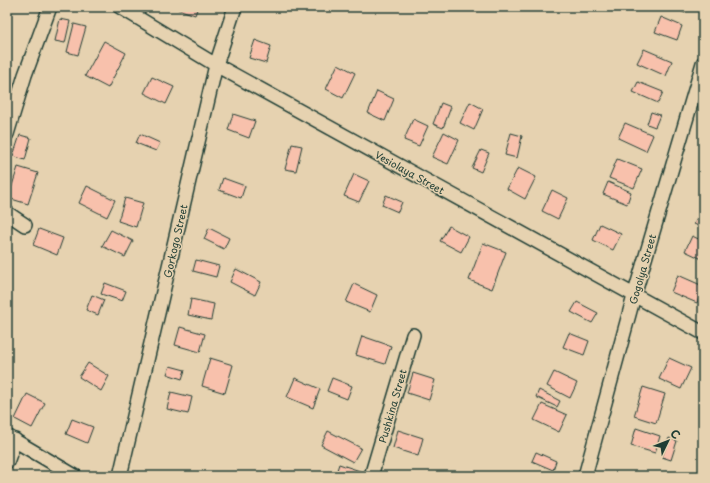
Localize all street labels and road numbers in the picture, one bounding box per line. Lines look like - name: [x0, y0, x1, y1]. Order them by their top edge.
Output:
- street label: Vesiolaya Street: [372, 147, 447, 198]
- street label: Gorkogo Street: [159, 203, 191, 279]
- street label: Gogolya Street: [625, 232, 659, 306]
- street label: Pushkina Street: [374, 367, 410, 445]

